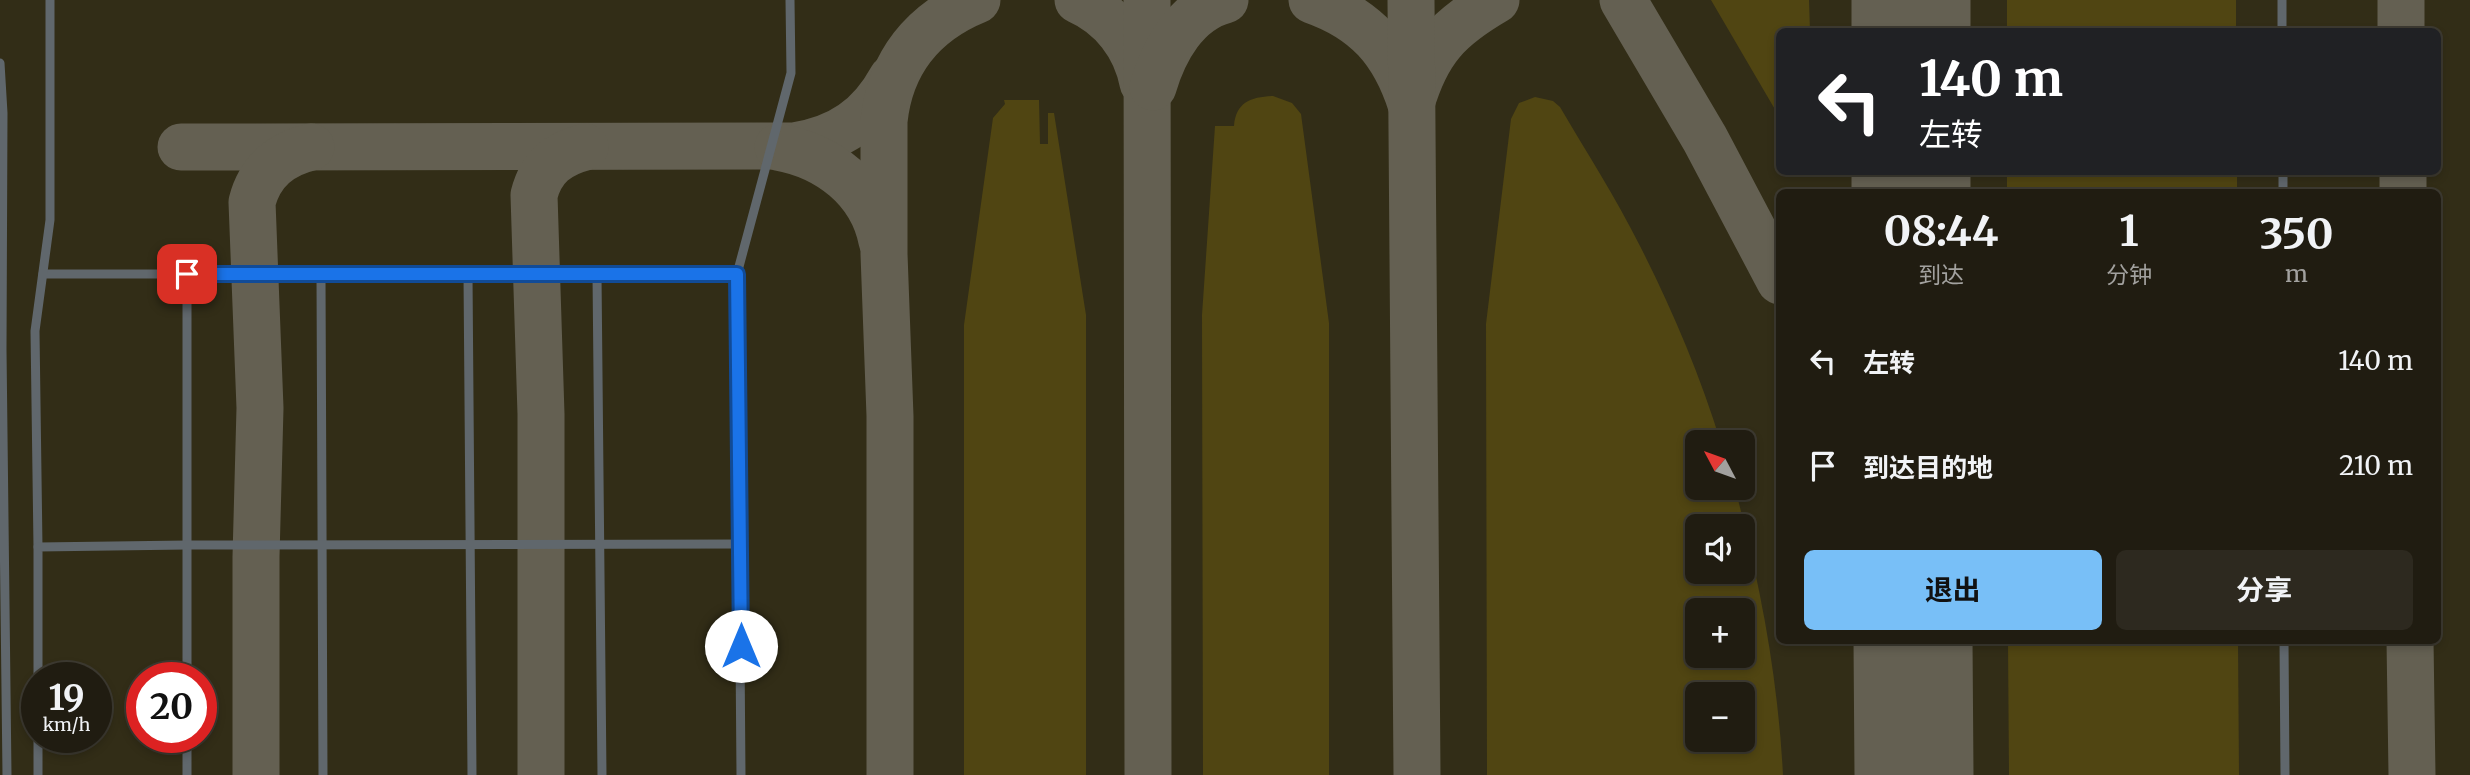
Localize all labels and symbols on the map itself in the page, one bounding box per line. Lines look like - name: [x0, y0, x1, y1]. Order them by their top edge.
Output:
- pin: [157, 244, 217, 304]
- north arrow: [1685, 430, 1755, 500]
- position arrow: [704, 609, 778, 683]
- speed limit sign: 20: [126, 662, 217, 753]

